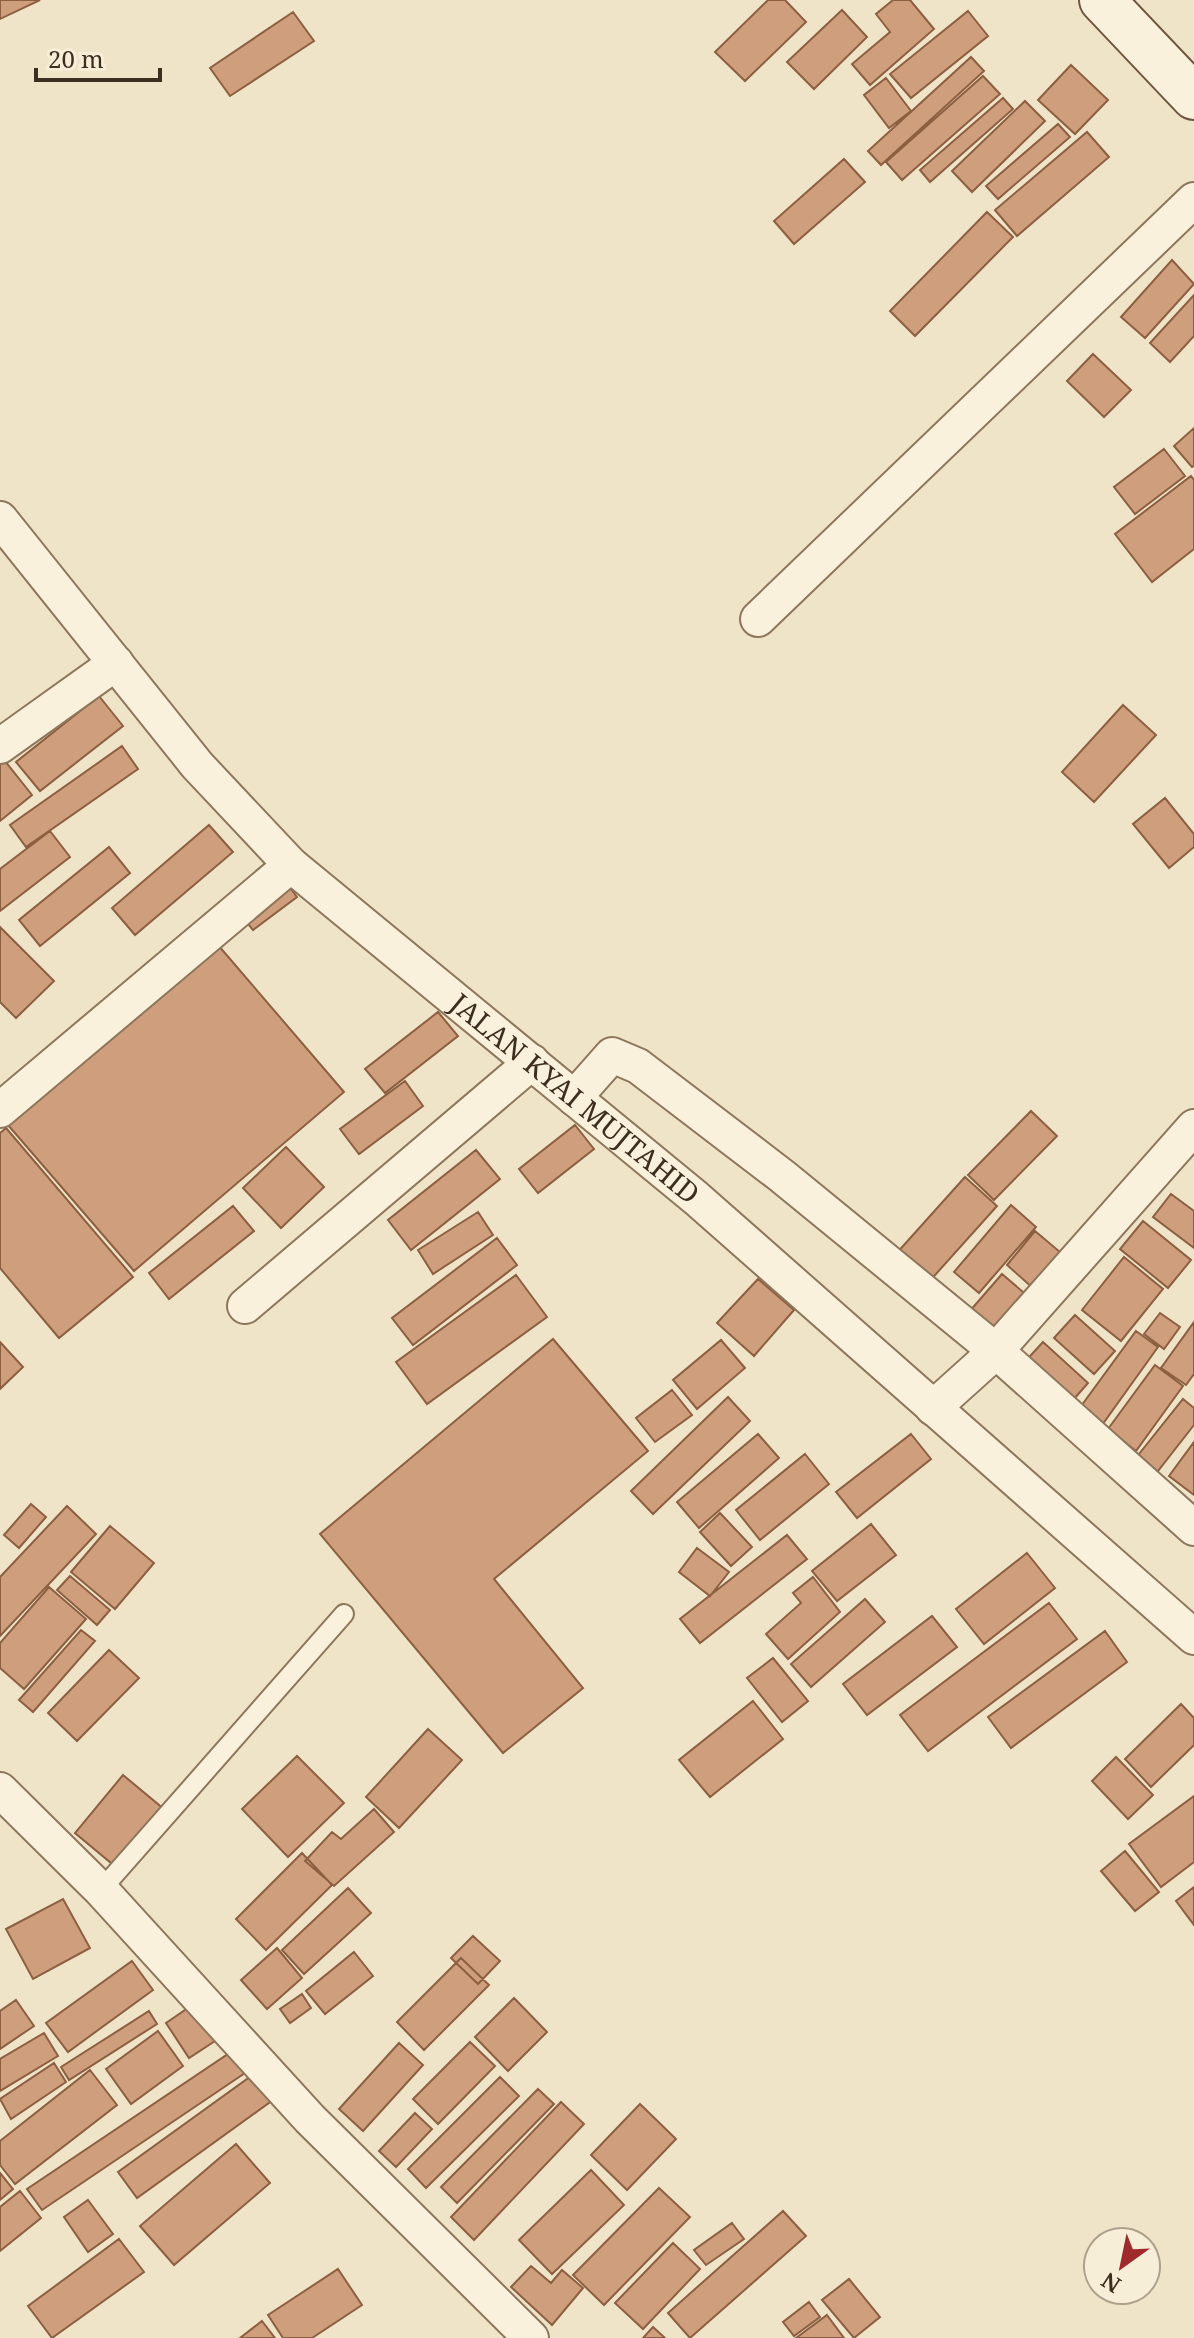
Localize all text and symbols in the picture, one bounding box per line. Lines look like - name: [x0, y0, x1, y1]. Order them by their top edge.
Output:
- scale bar: [36, 32, 160, 82]
- text: 20 m: [48, 42, 104, 75]
- street label: JALAN KYAI MUJTAHID: [442, 983, 708, 1212]
- north arrow: [1082, 2226, 1162, 2306]
- text: N: [1095, 2266, 1126, 2301]

